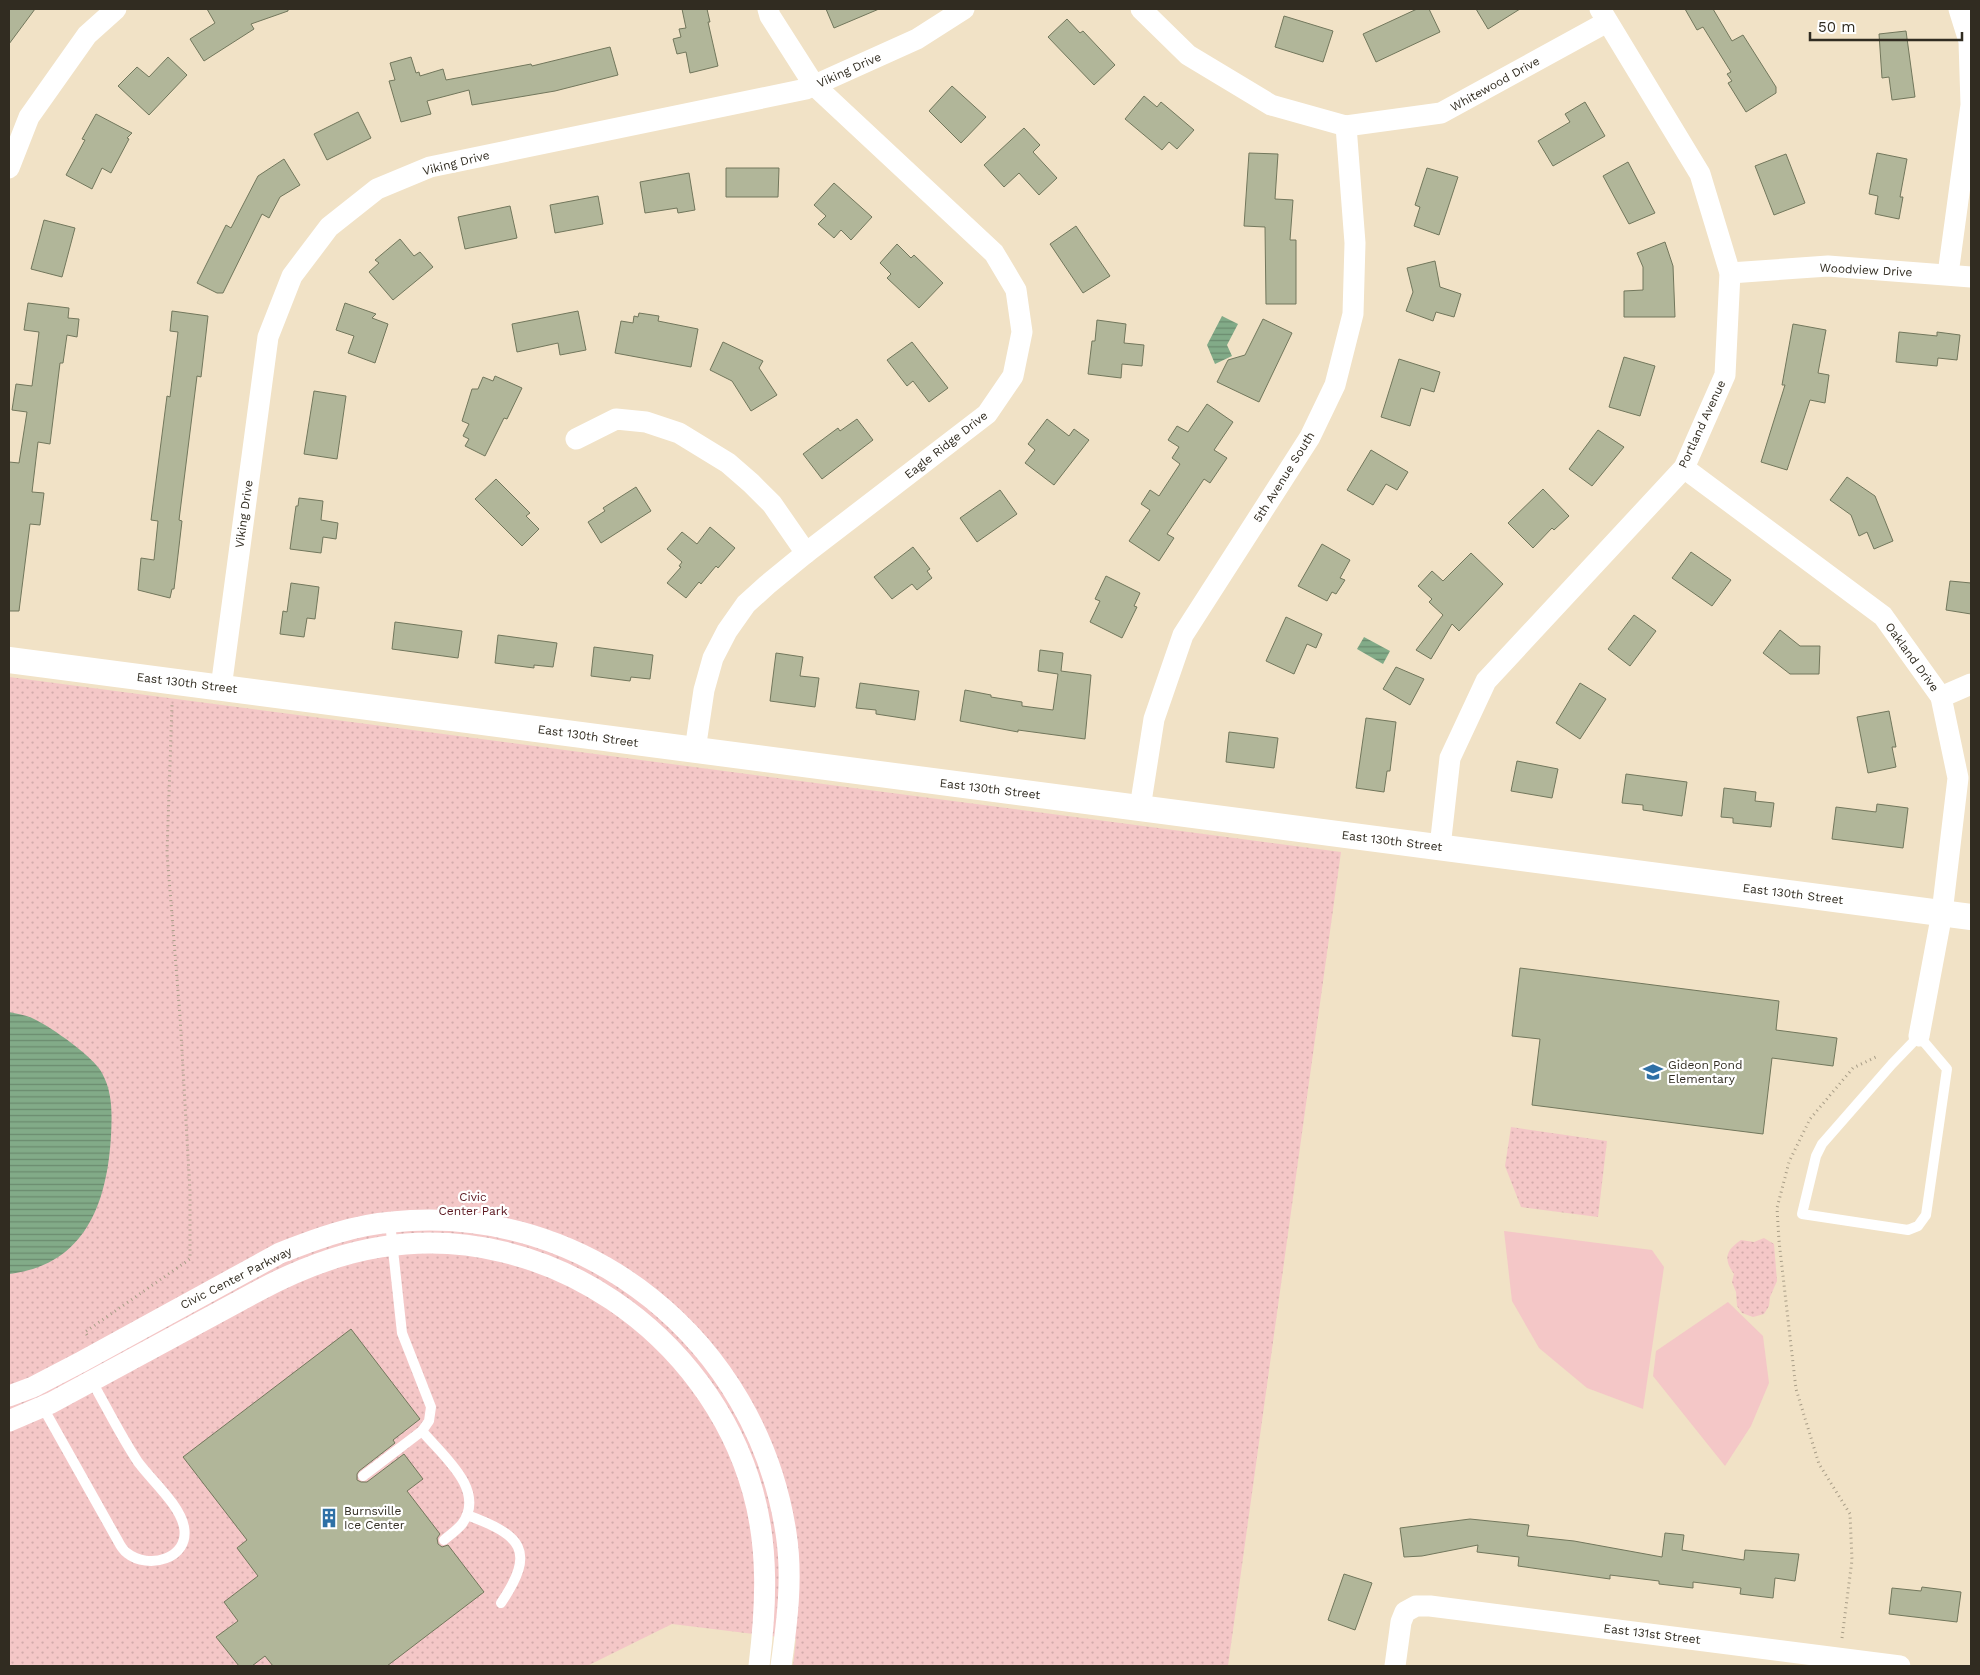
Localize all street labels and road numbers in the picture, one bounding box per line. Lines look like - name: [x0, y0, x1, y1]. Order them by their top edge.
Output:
- street label: Viking Drive: [815, 50, 883, 90]
- street label: Whitewood Drive: [1448, 54, 1542, 114]
- street label: Viking Drive: [421, 148, 491, 178]
- street label: Woodview Drive: [1819, 261, 1913, 279]
- street label: Portland Avenue: [1675, 378, 1729, 470]
- street label: Eagle Ridge Drive: [902, 408, 990, 482]
- street label: 5th Avenue South: [1250, 429, 1318, 525]
- street label: Viking Drive: [232, 479, 256, 549]
- street label: Oakland Drive: [1882, 620, 1942, 694]
- street label: East 130th Street: [136, 670, 238, 696]
- street label: East 130th Street: [537, 722, 639, 750]
- street label: East 130th Street: [939, 776, 1041, 802]
- street label: East 130th Street: [1341, 828, 1443, 854]
- street label: East 130th Street: [1742, 881, 1844, 907]
- street label: Civic Center Parkway: [178, 1243, 295, 1312]
- street label: East 131st Street: [1603, 1621, 1701, 1647]

